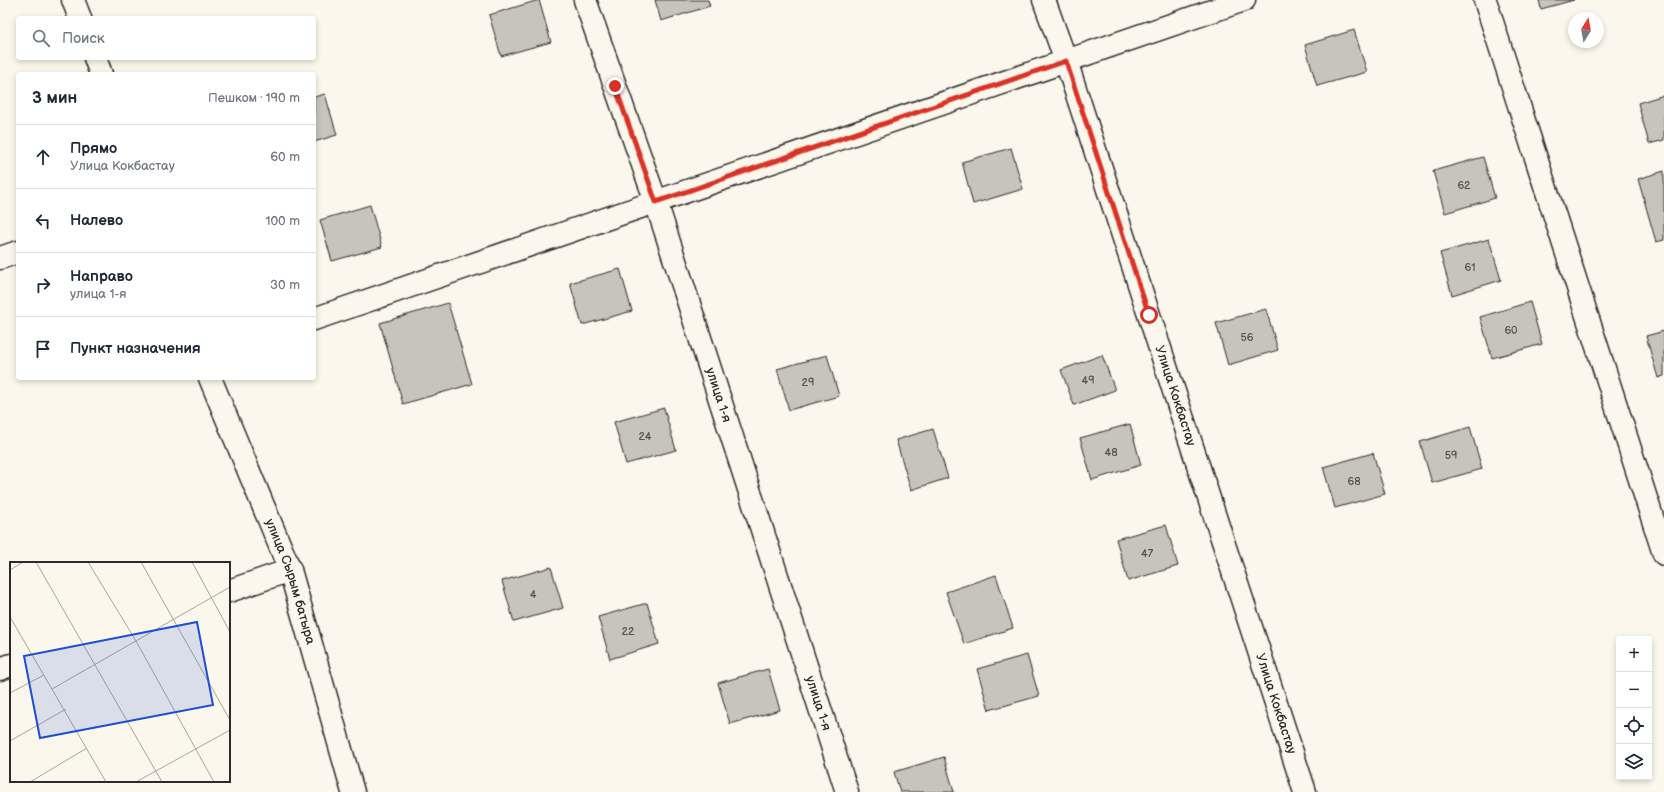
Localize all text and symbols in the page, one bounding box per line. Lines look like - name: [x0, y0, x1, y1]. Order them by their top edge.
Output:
- north arrow: [1568, 12, 1604, 48]
- search box: [16, 16, 316, 60]
- icon: search: [30, 27, 52, 49]
- text: Поиск: [62, 29, 105, 48]
- route end: [606, 77, 624, 95]
- text: 3 мин: [32, 88, 77, 108]
- text: Пешком · 190 m: [208, 90, 300, 106]
- text: Прямо: [70, 139, 117, 158]
- icon: ahead: [32, 146, 54, 168]
- text: 60 m: [270, 149, 300, 165]
- text: Улица Кокбастау: [70, 158, 175, 174]
- house number: 62: [1457, 179, 1471, 192]
- icon: left: [32, 210, 54, 232]
- text: Налево: [70, 211, 123, 230]
- text: 100 m: [265, 213, 300, 229]
- house number: 61: [1465, 261, 1475, 274]
- text: Направо: [70, 267, 133, 286]
- icon: right: [32, 274, 54, 296]
- text: 30 m: [270, 277, 300, 293]
- text: улица 1-я: [70, 286, 127, 302]
- route start: [1140, 306, 1158, 324]
- house number: 60: [1504, 324, 1518, 337]
- house number: 56: [1240, 331, 1254, 344]
- icon: arrive: [32, 338, 54, 360]
- text: Пункт назначения: [70, 339, 201, 358]
- street label: Улица Кокбастау: [1152, 343, 1199, 448]
- street label: улица 1-я: [702, 366, 735, 424]
- house number: 49: [1081, 374, 1095, 387]
- house number: 29: [802, 376, 814, 389]
- house number: 24: [638, 430, 652, 443]
- house number: 48: [1104, 446, 1118, 459]
- house number: 59: [1445, 449, 1457, 462]
- house number: 68: [1347, 475, 1361, 488]
- street label: улица Сырым батыра: [262, 516, 319, 646]
- house number: 47: [1141, 547, 1154, 560]
- inset map: [10, 562, 230, 782]
- house number: 4: [530, 588, 537, 601]
- house number: 22: [622, 625, 635, 638]
- map controls: [1616, 636, 1652, 780]
- button: +: [1616, 636, 1652, 672]
- street label: Улица Кокбастау: [1252, 651, 1300, 756]
- button: −: [1616, 672, 1652, 708]
- street label: улица 1-я: [802, 674, 835, 733]
- button: locate: [1616, 708, 1652, 744]
- button: layers: [1616, 744, 1652, 780]

